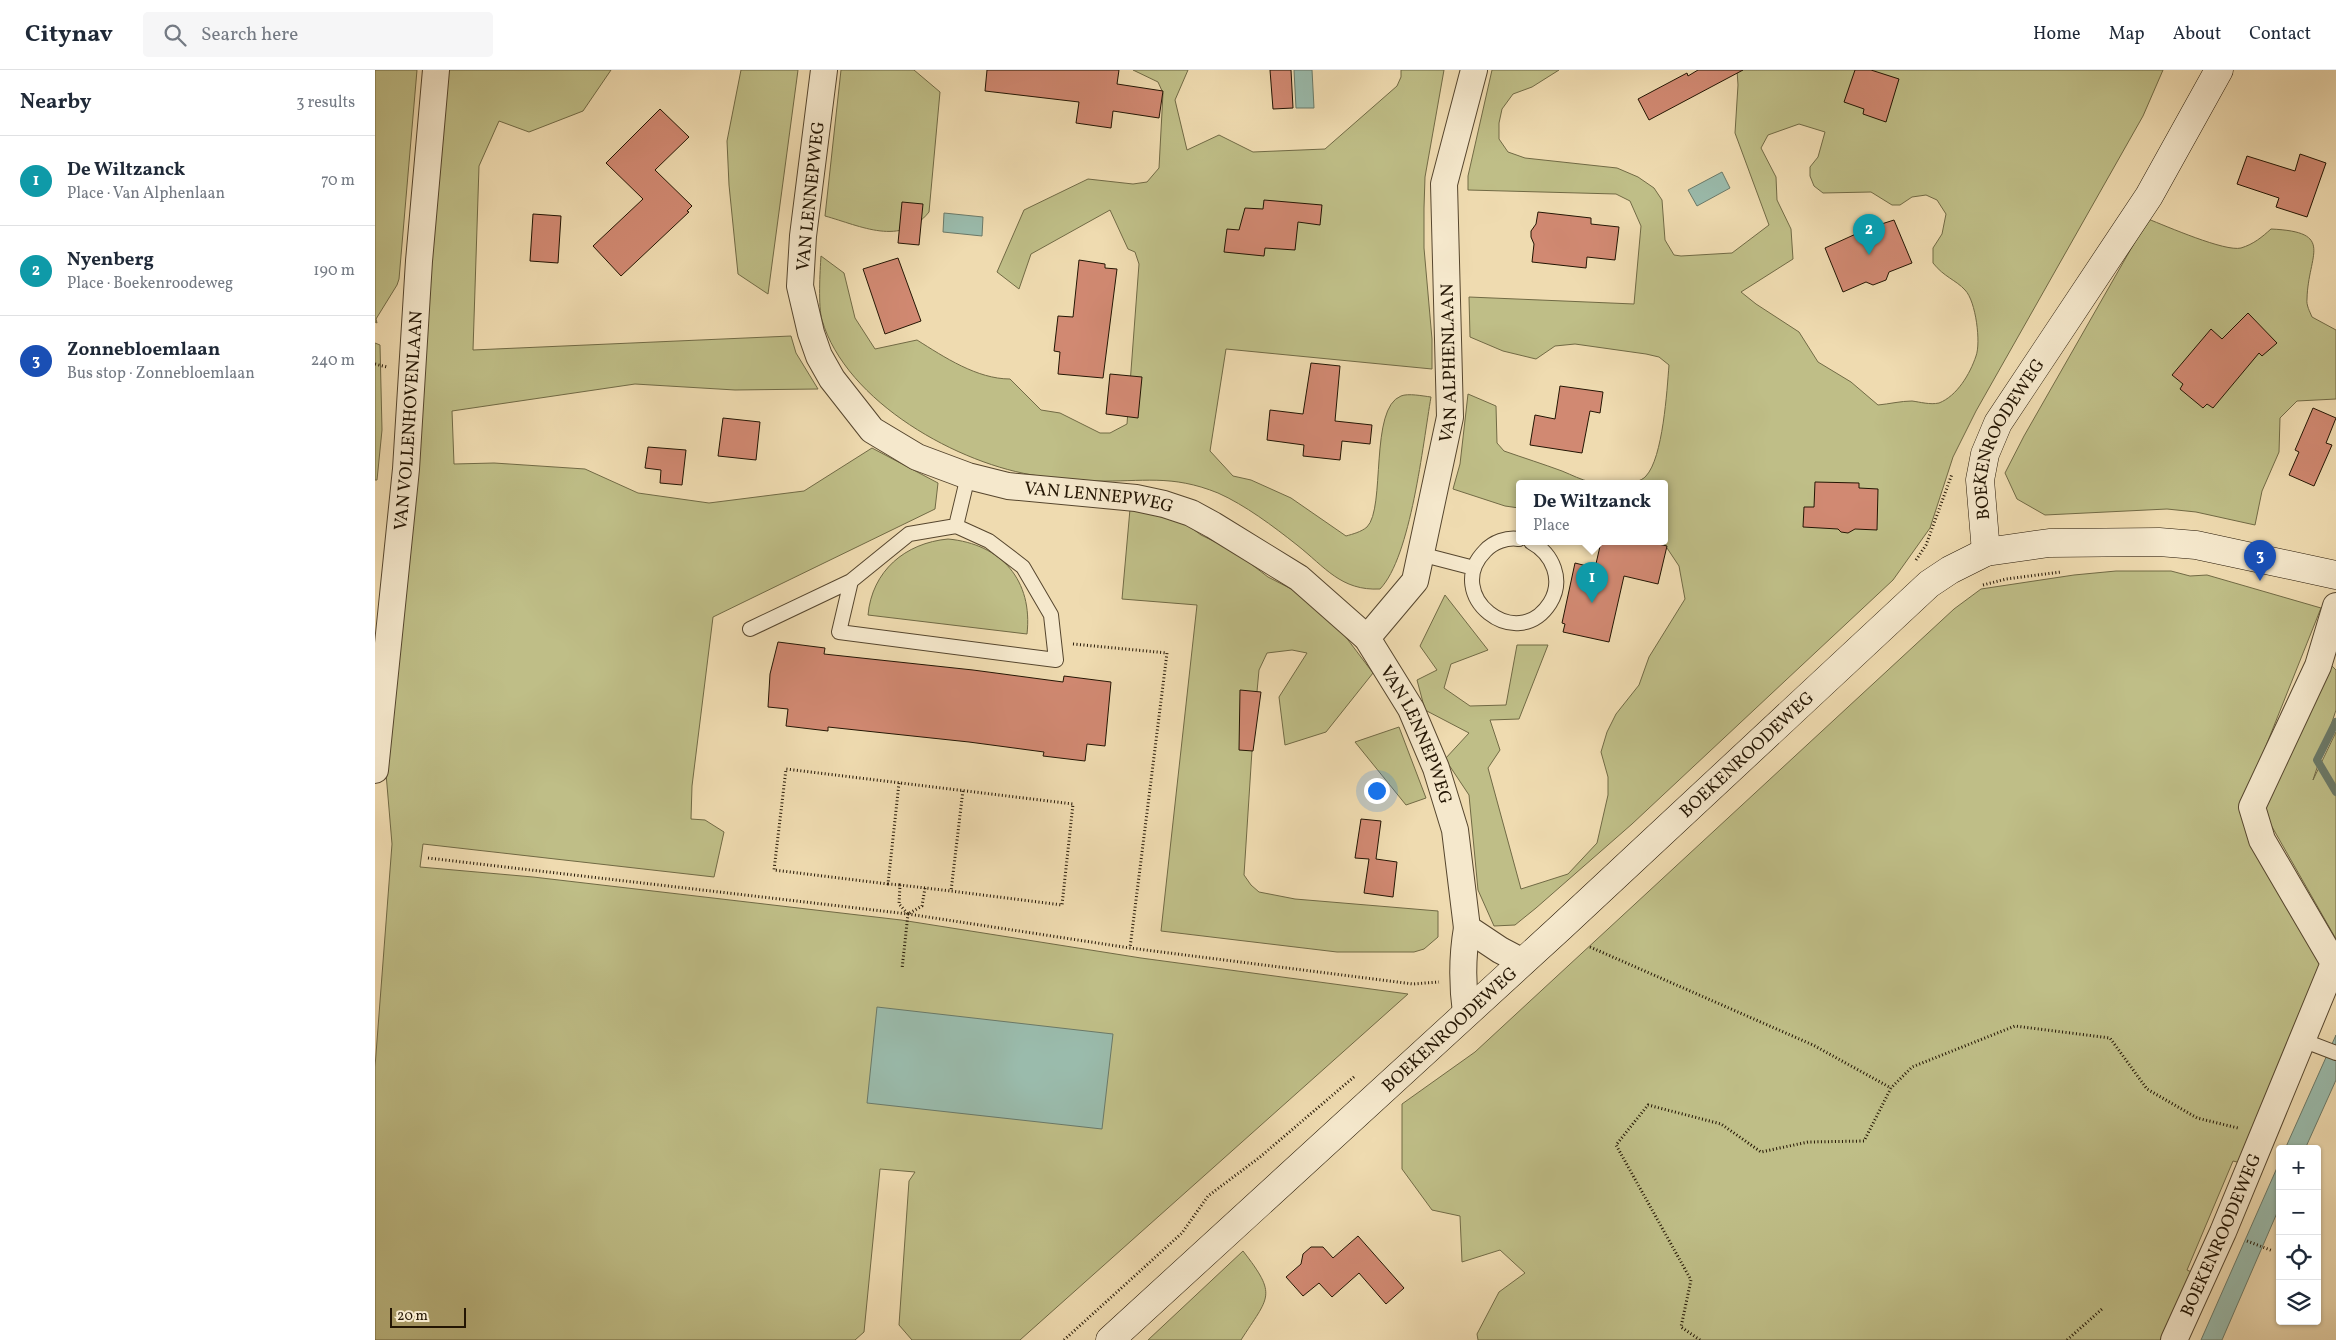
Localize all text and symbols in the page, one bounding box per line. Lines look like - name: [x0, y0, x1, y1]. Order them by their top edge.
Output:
- search box: [143, 12, 493, 57]
- text: Citynav: [25, 18, 113, 52]
- icon: search: [161, 21, 189, 49]
- text: Search here: [201, 22, 298, 48]
- text: Home: [2033, 22, 2081, 47]
- text: Map: [2109, 22, 2145, 47]
- text: About: [2173, 22, 2221, 47]
- text: Contact: [2249, 22, 2311, 47]
- text: Nearby: [20, 88, 91, 117]
- text: 3 results: [296, 92, 355, 114]
- street label: VAN LENNEPWEG: [791, 120, 832, 272]
- text: De Wiltzanck: [67, 157, 185, 183]
- text: 1: [33, 170, 39, 192]
- text: 70 m: [321, 170, 355, 192]
- text: Place · Van Alphenlaan: [67, 183, 225, 205]
- pin: 2: [1853, 214, 1885, 255]
- text: Nyenberg: [67, 247, 154, 273]
- text: 2: [32, 260, 40, 282]
- text: 190 m: [313, 260, 355, 282]
- text: Place · Boekenroodeweg: [67, 273, 233, 295]
- street label: VAN ALPHENLAAN: [1434, 283, 1464, 445]
- street label: VAN VOLLENHOVENLAAN: [389, 310, 430, 532]
- text: Zonnebloemlaan: [67, 337, 220, 363]
- text: 3: [32, 350, 40, 372]
- text: 240 m: [311, 350, 355, 372]
- street label: BOEKENROODEWEG: [1968, 354, 2051, 521]
- text: Bus stop · Zonnebloemlaan: [67, 363, 255, 385]
- street label: VAN LENNEPWEG: [1023, 477, 1177, 520]
- popup: [1516, 480, 1668, 545]
- text: De Wiltzanck: [1533, 489, 1651, 515]
- text: Place: [1533, 515, 1570, 537]
- pin: 3: [2244, 540, 2276, 581]
- pin: 1: [1576, 562, 1608, 603]
- street label: VAN LENNEPWEG: [1373, 661, 1457, 807]
- street label: BOEKENROODEWEG: [1675, 686, 1820, 824]
- your location: [1364, 778, 1390, 804]
- street label: BOEKENROODEWEG: [1377, 962, 1524, 1099]
- map controls: [2276, 1145, 2321, 1325]
- button: +: [2276, 1145, 2321, 1190]
- street label: BOEKENROODEWEG: [2175, 1150, 2268, 1321]
- button: −: [2276, 1190, 2321, 1235]
- button: locate: [2276, 1235, 2321, 1280]
- button: layers: [2276, 1280, 2321, 1325]
- scale bar: [390, 1305, 466, 1328]
- text: 20 m: [397, 1307, 428, 1326]

